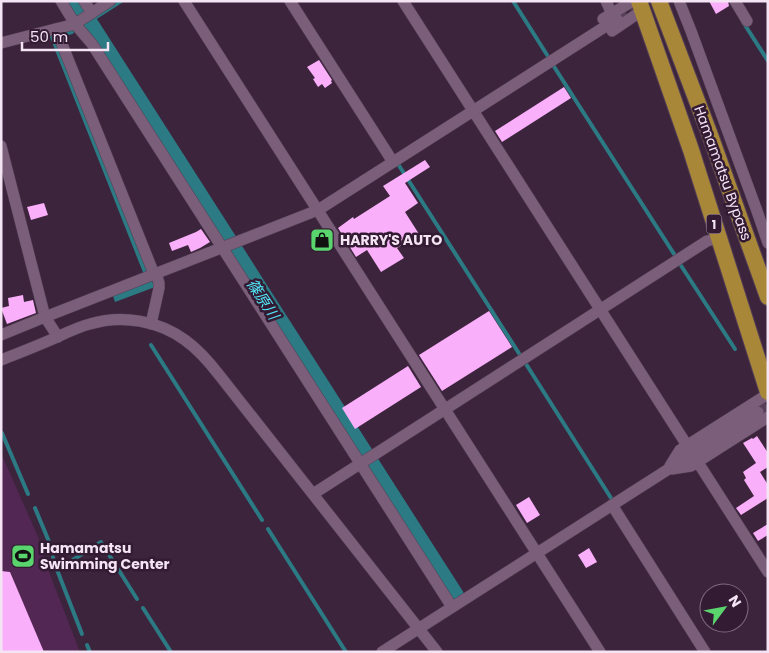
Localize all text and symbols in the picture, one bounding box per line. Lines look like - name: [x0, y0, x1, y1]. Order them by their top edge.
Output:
- scale bar: [22, 20, 109, 52]
- text: 50 m: [30, 26, 68, 47]
- street label: Hamamatsu Bypass: [689, 103, 757, 243]
- road number: 1: [706, 214, 722, 233]
- shop icon: HARRY'S AUTO: [309, 227, 335, 253]
- place label: HARRY'S AUTO: [340, 230, 442, 250]
- water label: 篠原川: [242, 274, 285, 325]
- place label: Hamamatsu Swimming Center: [40, 538, 170, 574]
- sports icon: Hamamatsu Swimming Center: [10, 543, 36, 569]
- north arrow: [699, 583, 749, 633]
- text: N: [724, 591, 746, 611]

